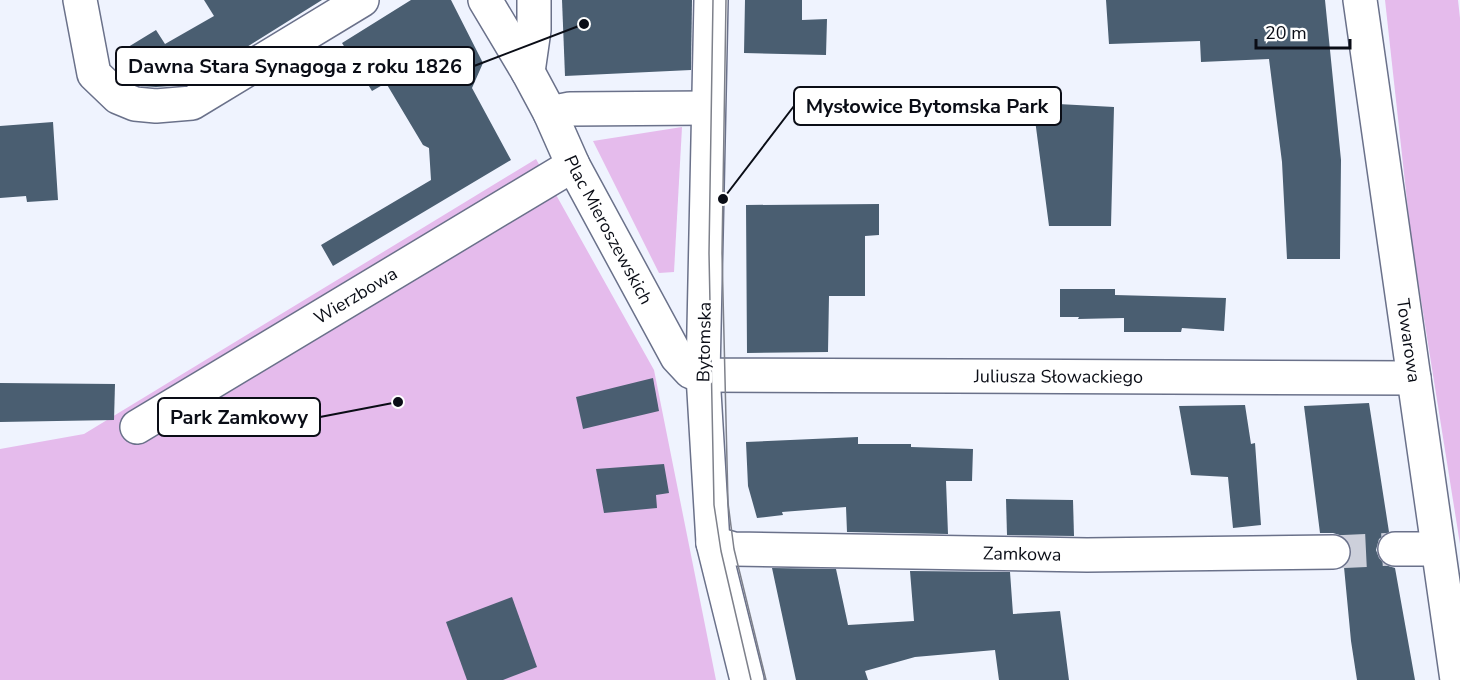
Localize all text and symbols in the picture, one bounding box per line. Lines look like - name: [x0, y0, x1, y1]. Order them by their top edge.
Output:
- scale bar: [1256, 12, 1350, 50]
- text: 20 m: [1265, 21, 1307, 45]
- callout: Dawna Stara Synagoga z roku 1826: [116, 47, 474, 85]
- text: Dawna Stara Synagoga z roku 1826: [128, 53, 462, 80]
- callout: Mysłowice Bytomska Park: [794, 87, 1061, 125]
- text: Mysłowice Bytomska Park: [806, 93, 1050, 120]
- street label: Plac Mieroszewskich: [558, 152, 658, 309]
- street label: Wierzbowa: [309, 261, 402, 330]
- street label: Towarowa: [1391, 297, 1426, 384]
- street label: Bytomska: [691, 302, 717, 382]
- street label: Juliusza Słowackiego: [973, 364, 1143, 389]
- callout: Park Zamkowy: [158, 398, 320, 436]
- text: Park Zamkowy: [170, 404, 309, 431]
- street label: Zamkowa: [983, 541, 1062, 567]

